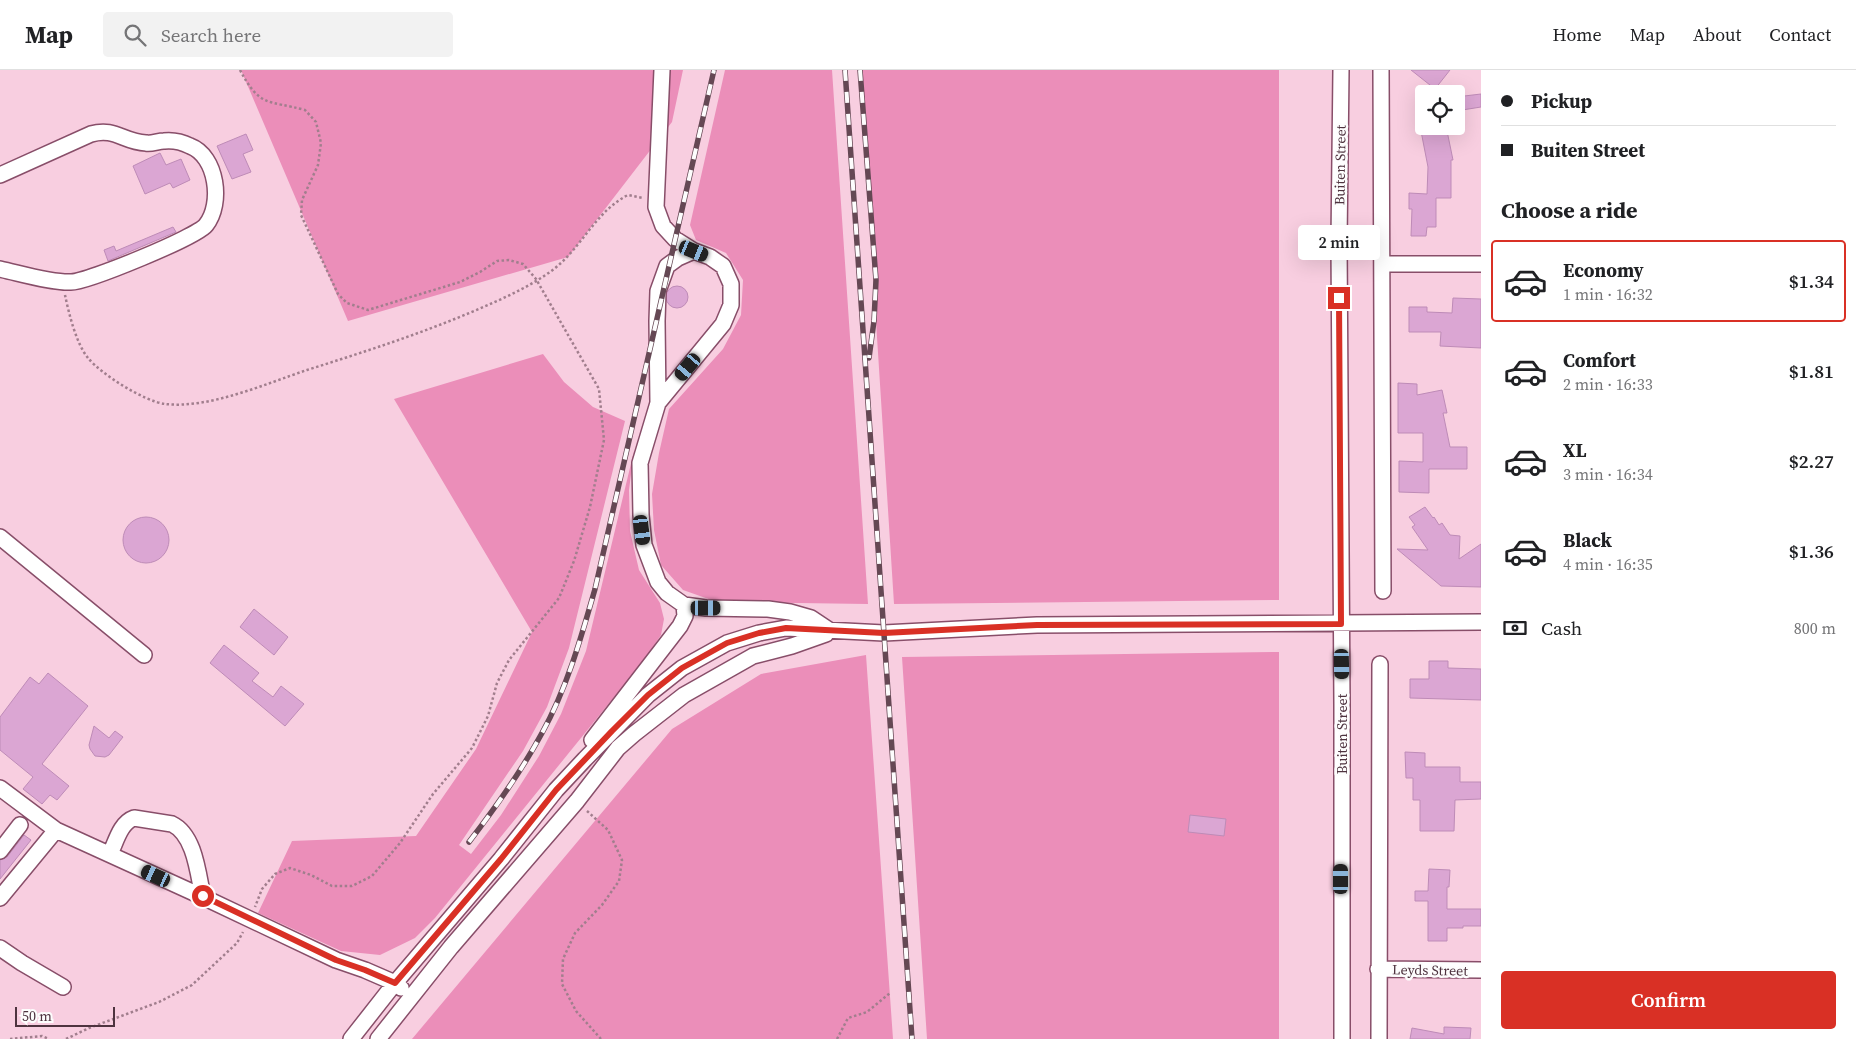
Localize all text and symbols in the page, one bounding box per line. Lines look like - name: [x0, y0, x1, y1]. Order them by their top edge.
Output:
- search box: [103, 12, 453, 57]
- text: Map: [25, 18, 73, 51]
- icon: search: [121, 21, 149, 49]
- text: Search here: [161, 22, 261, 48]
- text: Home: [1553, 22, 1602, 47]
- text: Map: [1630, 22, 1665, 47]
- text: About: [1693, 22, 1741, 47]
- text: Contact: [1769, 22, 1831, 47]
- map controls: [1415, 85, 1465, 135]
- button: locate: [1415, 85, 1465, 135]
- text: Pickup: [1531, 88, 1592, 114]
- street label: Buiten Street: [1329, 124, 1351, 205]
- text: Buiten Street: [1531, 137, 1645, 163]
- text: Choose a ride: [1501, 195, 1638, 225]
- callout: 2 min: [1298, 226, 1380, 260]
- text: 2 min: [1318, 231, 1360, 253]
- car: [677, 238, 710, 264]
- text: Economy: [1563, 257, 1644, 283]
- icon: car: [1503, 259, 1548, 304]
- text: $1.34: [1789, 268, 1834, 294]
- text: 1 min · 16:32: [1563, 283, 1653, 305]
- route end: [1328, 287, 1350, 309]
- text: Comfort: [1563, 347, 1636, 373]
- icon: car: [1503, 349, 1548, 394]
- car: [672, 351, 703, 383]
- text: $1.81: [1789, 358, 1834, 384]
- text: 2 min · 16:33: [1563, 373, 1653, 395]
- text: XL: [1563, 437, 1586, 463]
- icon: car: [1503, 439, 1548, 484]
- text: $2.27: [1789, 448, 1834, 474]
- text: 3 min · 16:34: [1563, 463, 1653, 485]
- car: [632, 514, 651, 546]
- text: Black: [1563, 527, 1612, 553]
- icon: car: [1503, 529, 1548, 574]
- text: $1.36: [1789, 538, 1834, 564]
- text: 4 min · 16:35: [1563, 553, 1653, 575]
- car: [691, 601, 721, 616]
- icon: cash: [1501, 614, 1529, 642]
- text: Cash: [1541, 615, 1582, 641]
- text: 800 m: [1794, 617, 1836, 639]
- car: [1334, 649, 1349, 679]
- street label: Buiten Street: [1332, 693, 1352, 774]
- car: [139, 863, 172, 889]
- car: [1333, 864, 1348, 894]
- route start: [192, 885, 214, 907]
- street label: Leyds Street: [1392, 959, 1468, 981]
- button: Confirm: [1501, 971, 1836, 1029]
- scale bar: [15, 1004, 115, 1027]
- text: 50 m: [22, 1006, 52, 1026]

